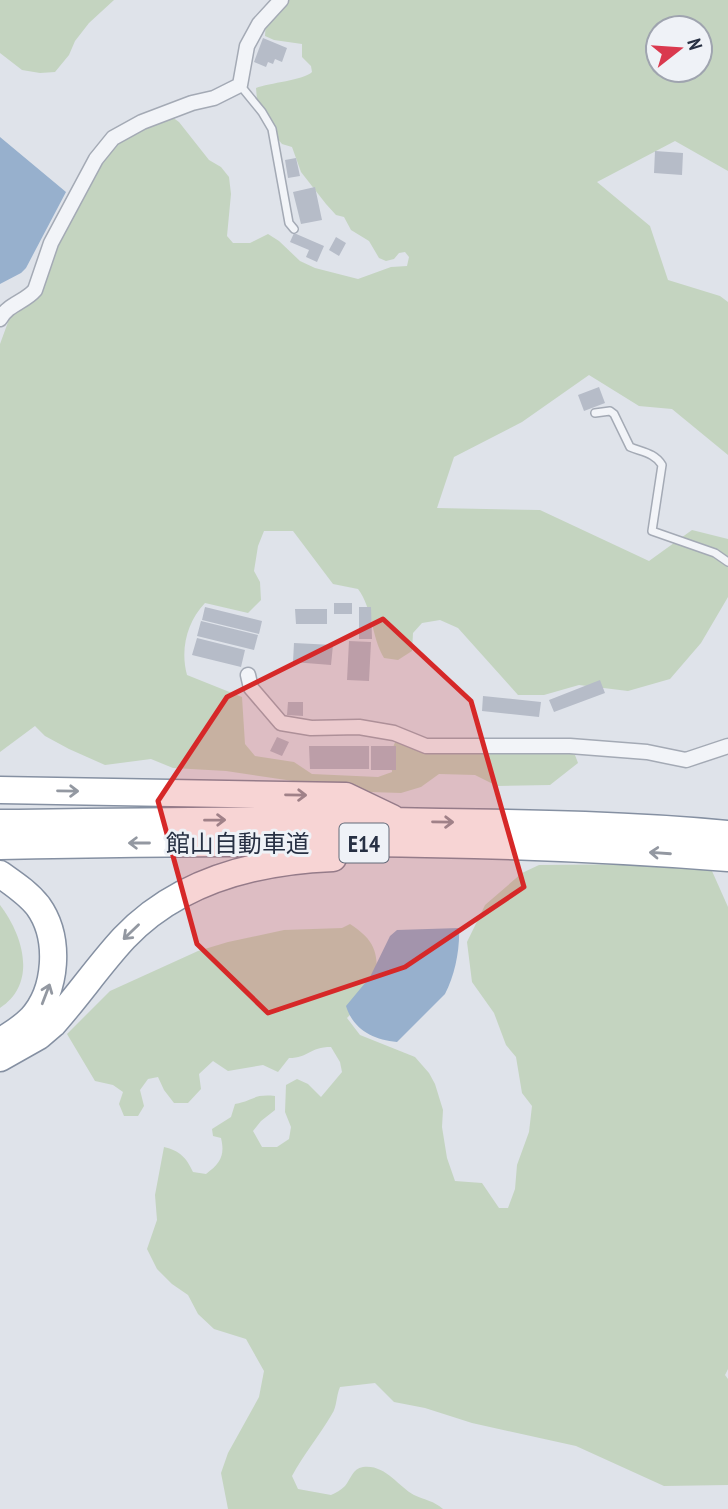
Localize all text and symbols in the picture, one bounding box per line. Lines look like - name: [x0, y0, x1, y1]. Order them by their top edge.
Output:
- north arrow: [644, 14, 714, 84]
- text: N: [682, 36, 708, 52]
- one-way arrow: [56, 785, 79, 798]
- one-way arrow: [284, 788, 307, 802]
- one-way arrow: [203, 814, 226, 827]
- one-way arrow: [431, 815, 454, 829]
- road number: E14: [340, 824, 388, 862]
- street label: 館山自動車道: [166, 828, 310, 859]
- one-way arrow: [127, 836, 150, 850]
- one-way arrow: [649, 846, 672, 859]
- one-way arrow: [123, 923, 140, 940]
- one-way arrow: [40, 983, 53, 1005]

